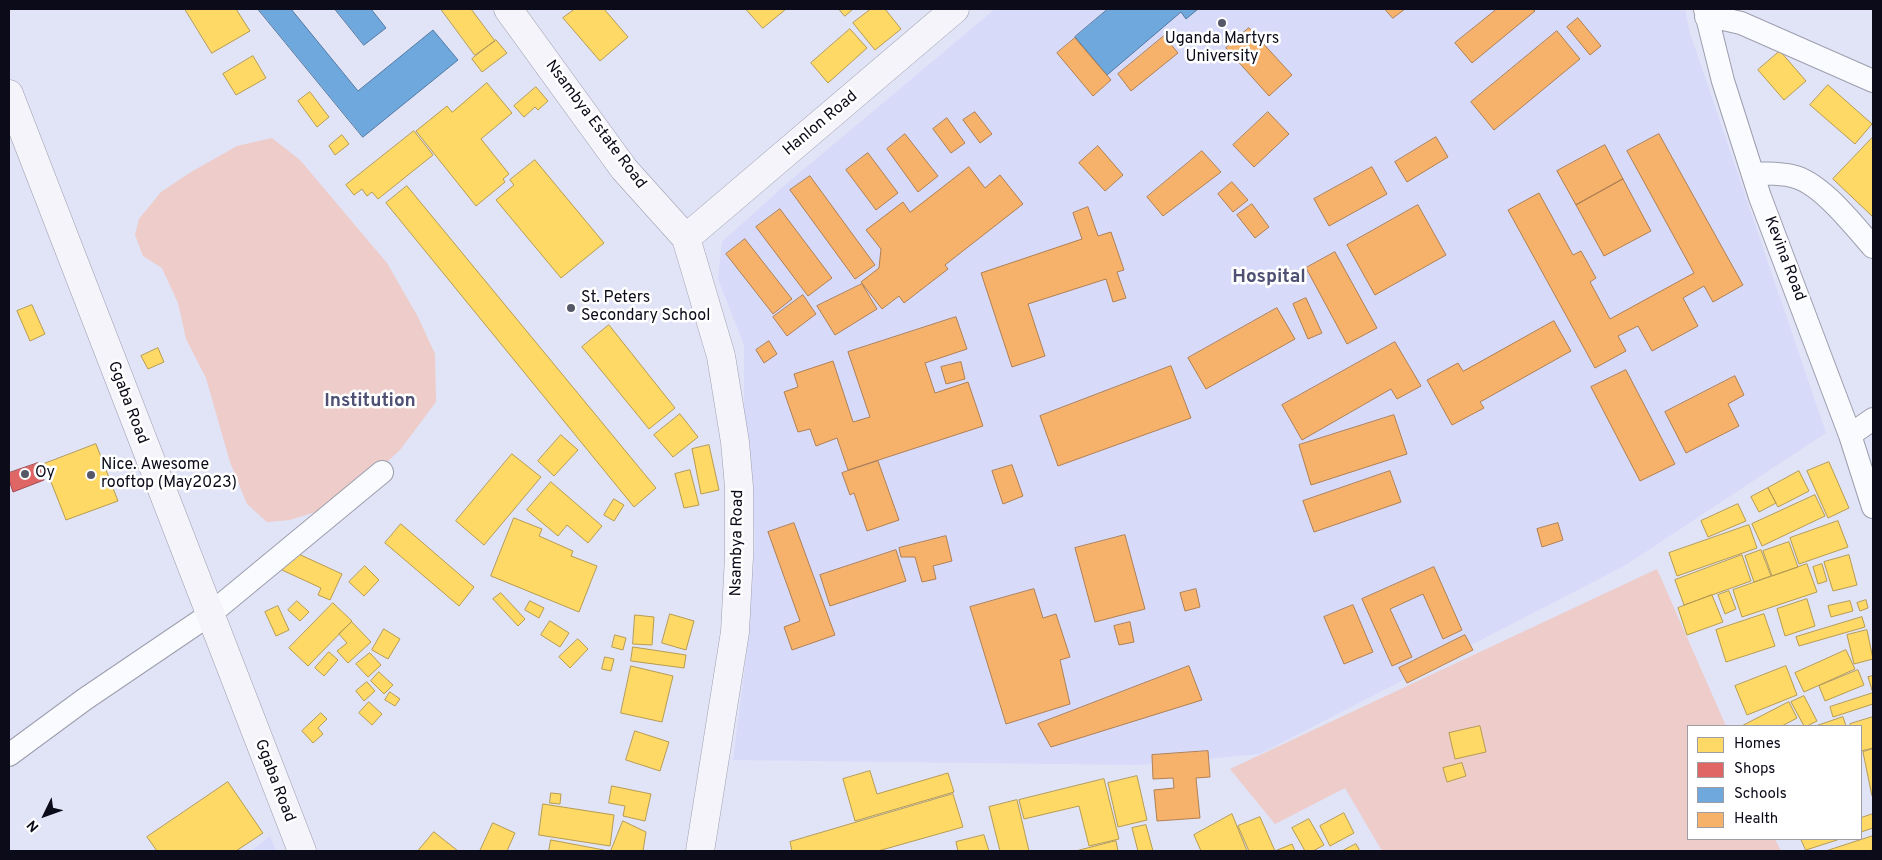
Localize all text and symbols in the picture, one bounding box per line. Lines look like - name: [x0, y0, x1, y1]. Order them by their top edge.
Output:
- marker: Uganda Martyrs University: [1216, 17, 1228, 29]
- place label: Uganda Martyrs University: [1165, 30, 1279, 68]
- street label: Nsambya Estate Road: [540, 57, 650, 193]
- street label: Hanlon Road: [780, 87, 862, 161]
- street label: Kevina Road: [1759, 214, 1809, 304]
- district label: Hospital: [1232, 267, 1306, 289]
- place label: St. Peters Secondary School: [581, 289, 710, 327]
- marker: St. Peters Secondary School: [565, 302, 577, 314]
- street label: Ggaba Road: [102, 359, 152, 447]
- district label: Institution: [324, 391, 416, 413]
- place label: Nice. Awesome rooftop (May2023): [101, 456, 237, 494]
- place label: Oy: [35, 464, 55, 484]
- marker: Oy: [19, 468, 31, 480]
- marker: Nice. Awesome rooftop (May2023): [85, 469, 97, 481]
- street label: Nsambya Road: [727, 489, 749, 597]
- legend: [1687, 725, 1862, 840]
- text: Homes: [1734, 735, 1781, 754]
- street label: Ggaba Road: [249, 737, 299, 825]
- text: Shops: [1734, 760, 1775, 779]
- text: Schools: [1734, 785, 1787, 804]
- north arrow: [20, 790, 70, 840]
- text: Health: [1734, 810, 1778, 829]
- text: N: [24, 816, 43, 835]

